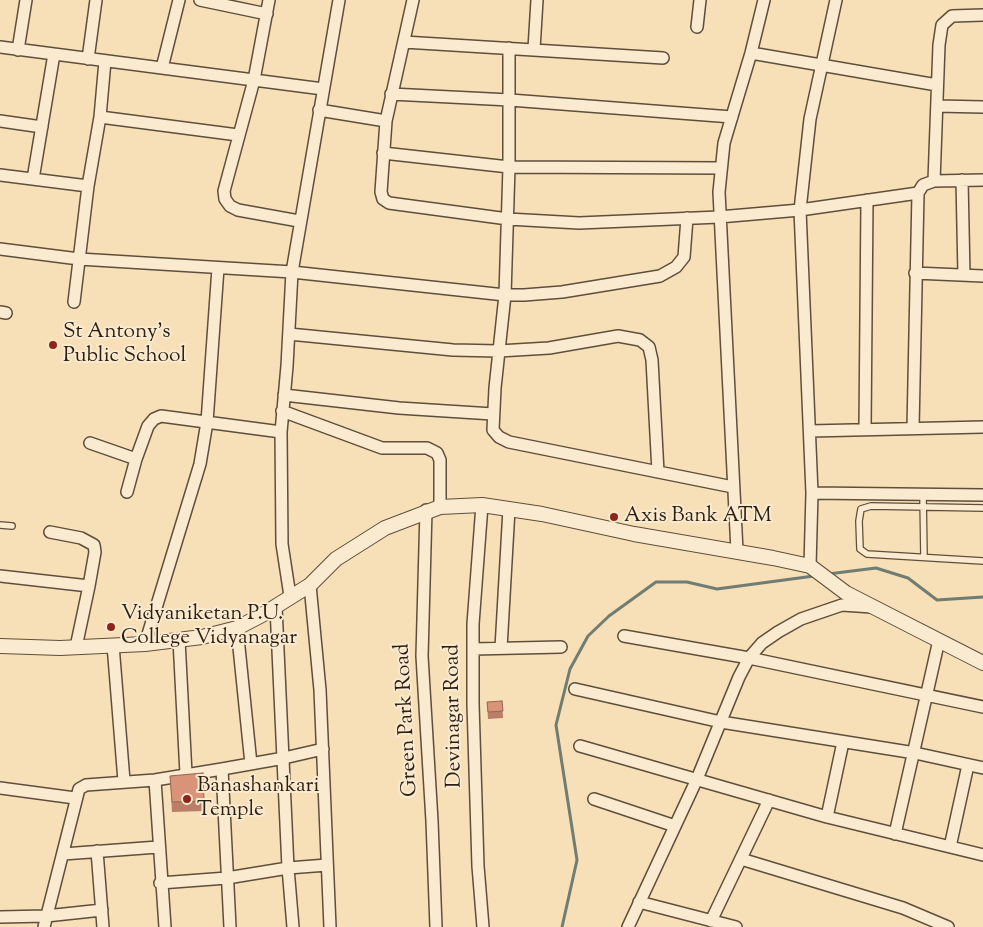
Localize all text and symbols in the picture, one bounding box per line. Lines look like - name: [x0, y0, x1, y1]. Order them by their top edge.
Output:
- place label: St Antony's Public School: [63, 320, 186, 370]
- marker: St Antony's Public School: [47, 339, 59, 351]
- place label: Axis Bank ATM: [624, 504, 772, 530]
- marker: Axis Bank ATM: [608, 511, 620, 523]
- place label: Vidyaniketan P.U. College Vidyanagar: [121, 602, 297, 652]
- marker: Vidyaniketan P.U. College Vidyanagar: [105, 621, 117, 633]
- street label: Green Park Road: [391, 643, 425, 797]
- street label: Devinagar Road: [441, 644, 469, 788]
- place label: Banashankari Temple: [197, 774, 319, 824]
- marker: Banashankari Temple: [181, 793, 193, 805]

